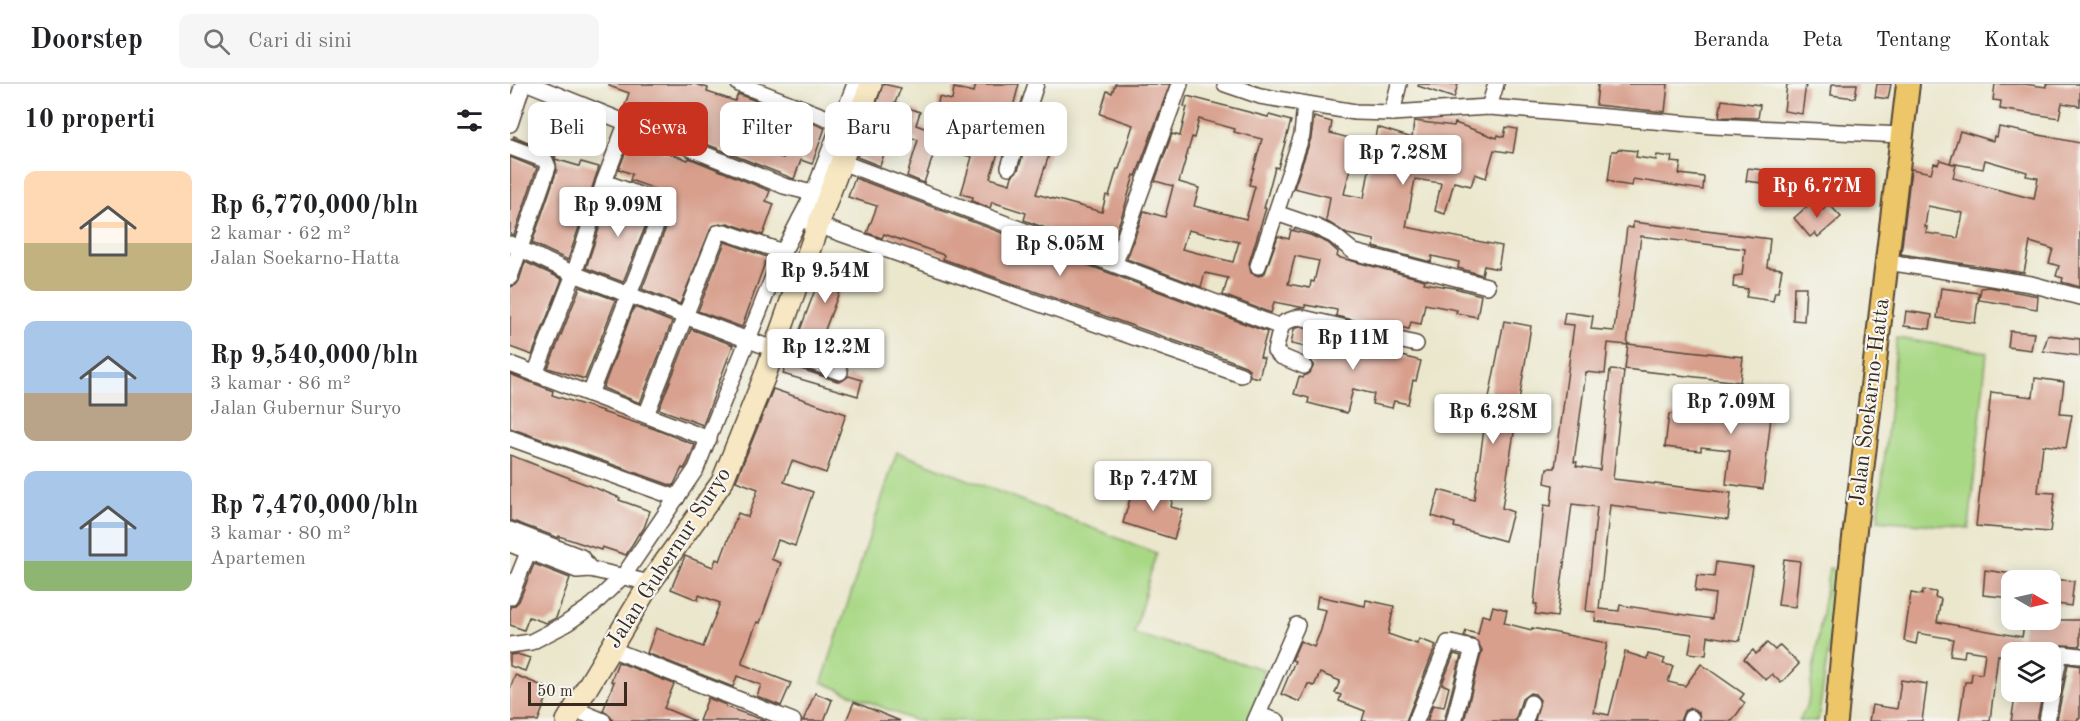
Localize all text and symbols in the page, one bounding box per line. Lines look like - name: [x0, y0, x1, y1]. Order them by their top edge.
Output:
- search box: [179, 14, 599, 68]
- icon: search: [200, 25, 233, 58]
- text: Doorstep: [30, 27, 143, 55]
- text: Cari di sini: [248, 30, 352, 52]
- text: Beranda: [1693, 30, 1769, 51]
- text: Peta: [1802, 30, 1843, 51]
- text: Tentang: [1876, 30, 1951, 51]
- text: Kontak: [1984, 30, 2050, 51]
- chip: Beli: [528, 102, 606, 156]
- chip: Sewa: [618, 102, 708, 156]
- chip: Filter: [720, 102, 813, 156]
- chip: Baru: [825, 102, 912, 156]
- chip: Apartemen: [924, 102, 1067, 156]
- icon: filters: [453, 104, 486, 137]
- text: 10 properti: [24, 107, 155, 133]
- pin: Rp 7.28M: [1341, 135, 1465, 186]
- text: Rp 7.28M: [1358, 144, 1448, 164]
- pin: Rp 6.77M: [1755, 168, 1879, 219]
- text: Rp 6.77M: [1772, 177, 1862, 197]
- pin: Rp 9.09M: [556, 187, 680, 238]
- text: Rp 6,770,000/bln: [210, 193, 418, 219]
- icon: home: [72, 195, 144, 267]
- text: Rp 9.09M: [573, 196, 663, 216]
- text: 2 kamar · 62 m²: [210, 224, 351, 244]
- pin: Rp 8.05M: [998, 226, 1122, 277]
- text: Rp 8.05M: [1015, 235, 1105, 255]
- text: Jalan Soekarno-Hatta: [210, 249, 400, 269]
- pin: Rp 9.54M: [763, 253, 887, 304]
- text: Rp 9.54M: [780, 262, 870, 282]
- street label: Jalan Soekarno-Hatta: [1846, 297, 1894, 507]
- pin: Rp 11M: [1304, 320, 1402, 371]
- pin: Rp 12.2M: [764, 329, 888, 380]
- text: Rp 11M: [1317, 329, 1389, 349]
- text: Rp 12.2M: [781, 338, 871, 358]
- text: Rp 9,540,000/bln: [210, 343, 418, 369]
- icon: home: [72, 345, 144, 417]
- text: 3 kamar · 86 m²: [210, 374, 351, 394]
- pin: Rp 7.09M: [1669, 384, 1793, 435]
- text: Rp 7.09M: [1686, 393, 1776, 413]
- pin: Rp 6.28M: [1431, 394, 1555, 445]
- text: Jalan Gubernur Suryo: [210, 399, 401, 419]
- text: Rp 6.28M: [1448, 403, 1538, 423]
- pin: Rp 7.47M: [1091, 461, 1215, 512]
- street label: Jalan Gubernur Suryo: [602, 464, 736, 652]
- text: Rp 7.47M: [1108, 470, 1198, 490]
- text: Rp 7,470,000/bln: [210, 493, 418, 519]
- icon: home: [72, 495, 144, 567]
- text: 3 kamar · 80 m²: [210, 524, 351, 544]
- text: Apartemen: [210, 549, 306, 569]
- north arrow: [2001, 570, 2061, 630]
- map controls: [2001, 570, 2061, 702]
- button: layers: [2001, 642, 2061, 702]
- scale bar: [528, 679, 627, 706]
- text: 50 m: [537, 684, 573, 700]

